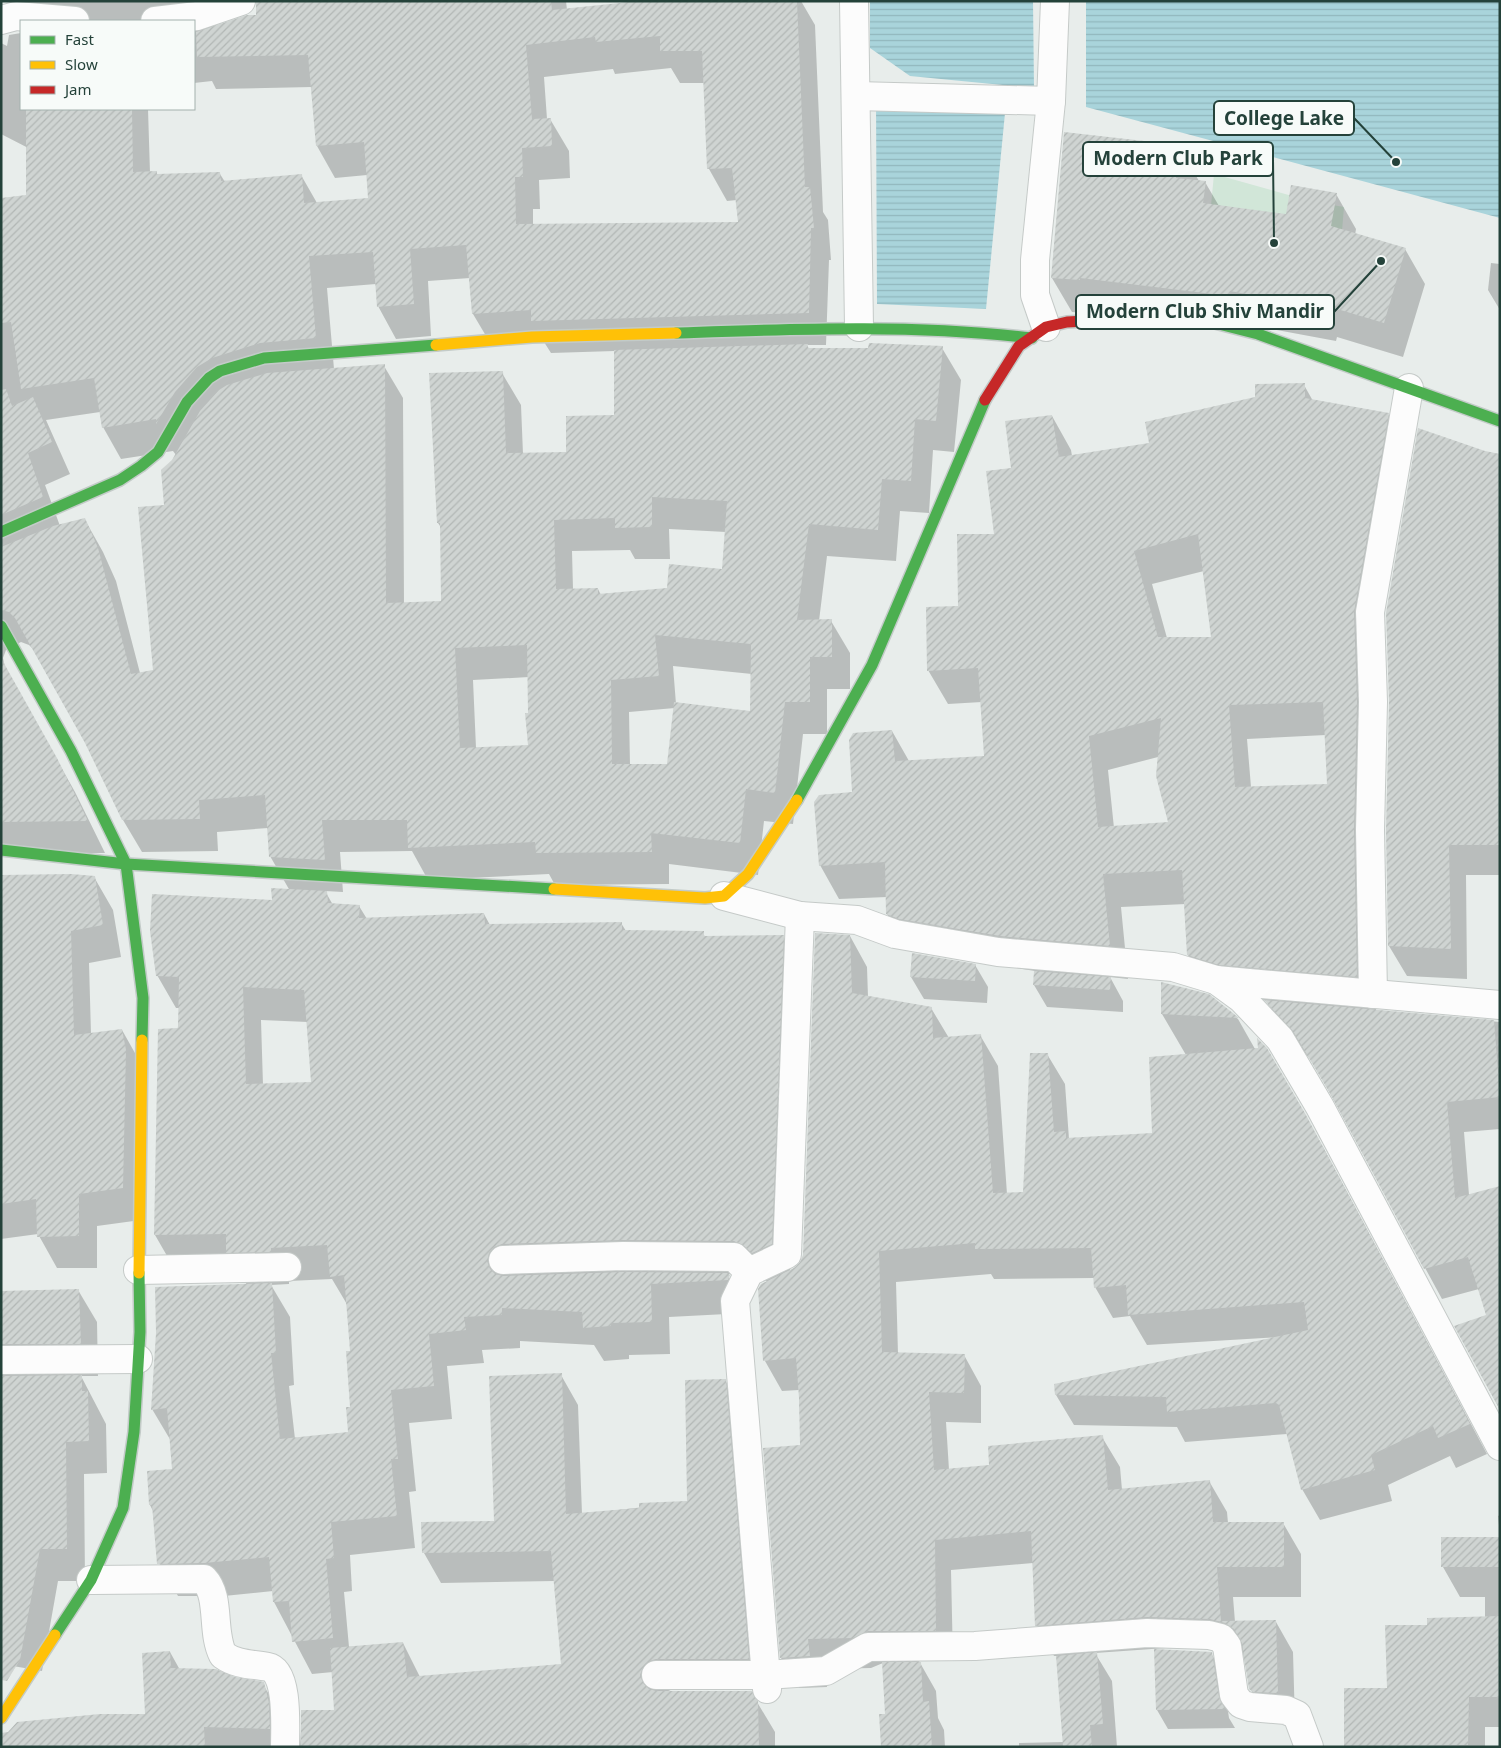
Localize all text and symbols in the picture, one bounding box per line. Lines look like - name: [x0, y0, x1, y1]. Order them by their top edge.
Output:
- legend: [20, 20, 195, 110]
- text: Fast: [65, 29, 94, 49]
- text: Slow: [65, 54, 98, 74]
- text: Jam: [63, 79, 92, 99]
- callout: College Lake: [1214, 101, 1354, 135]
- text: College Lake: [1224, 105, 1344, 131]
- callout: Modern Club Park: [1083, 142, 1273, 176]
- text: Modern Club Park: [1093, 145, 1263, 171]
- callout: Modern Club Shiv Mandir: [1076, 295, 1334, 329]
- text: Modern Club Shiv Mandir: [1086, 298, 1325, 324]

